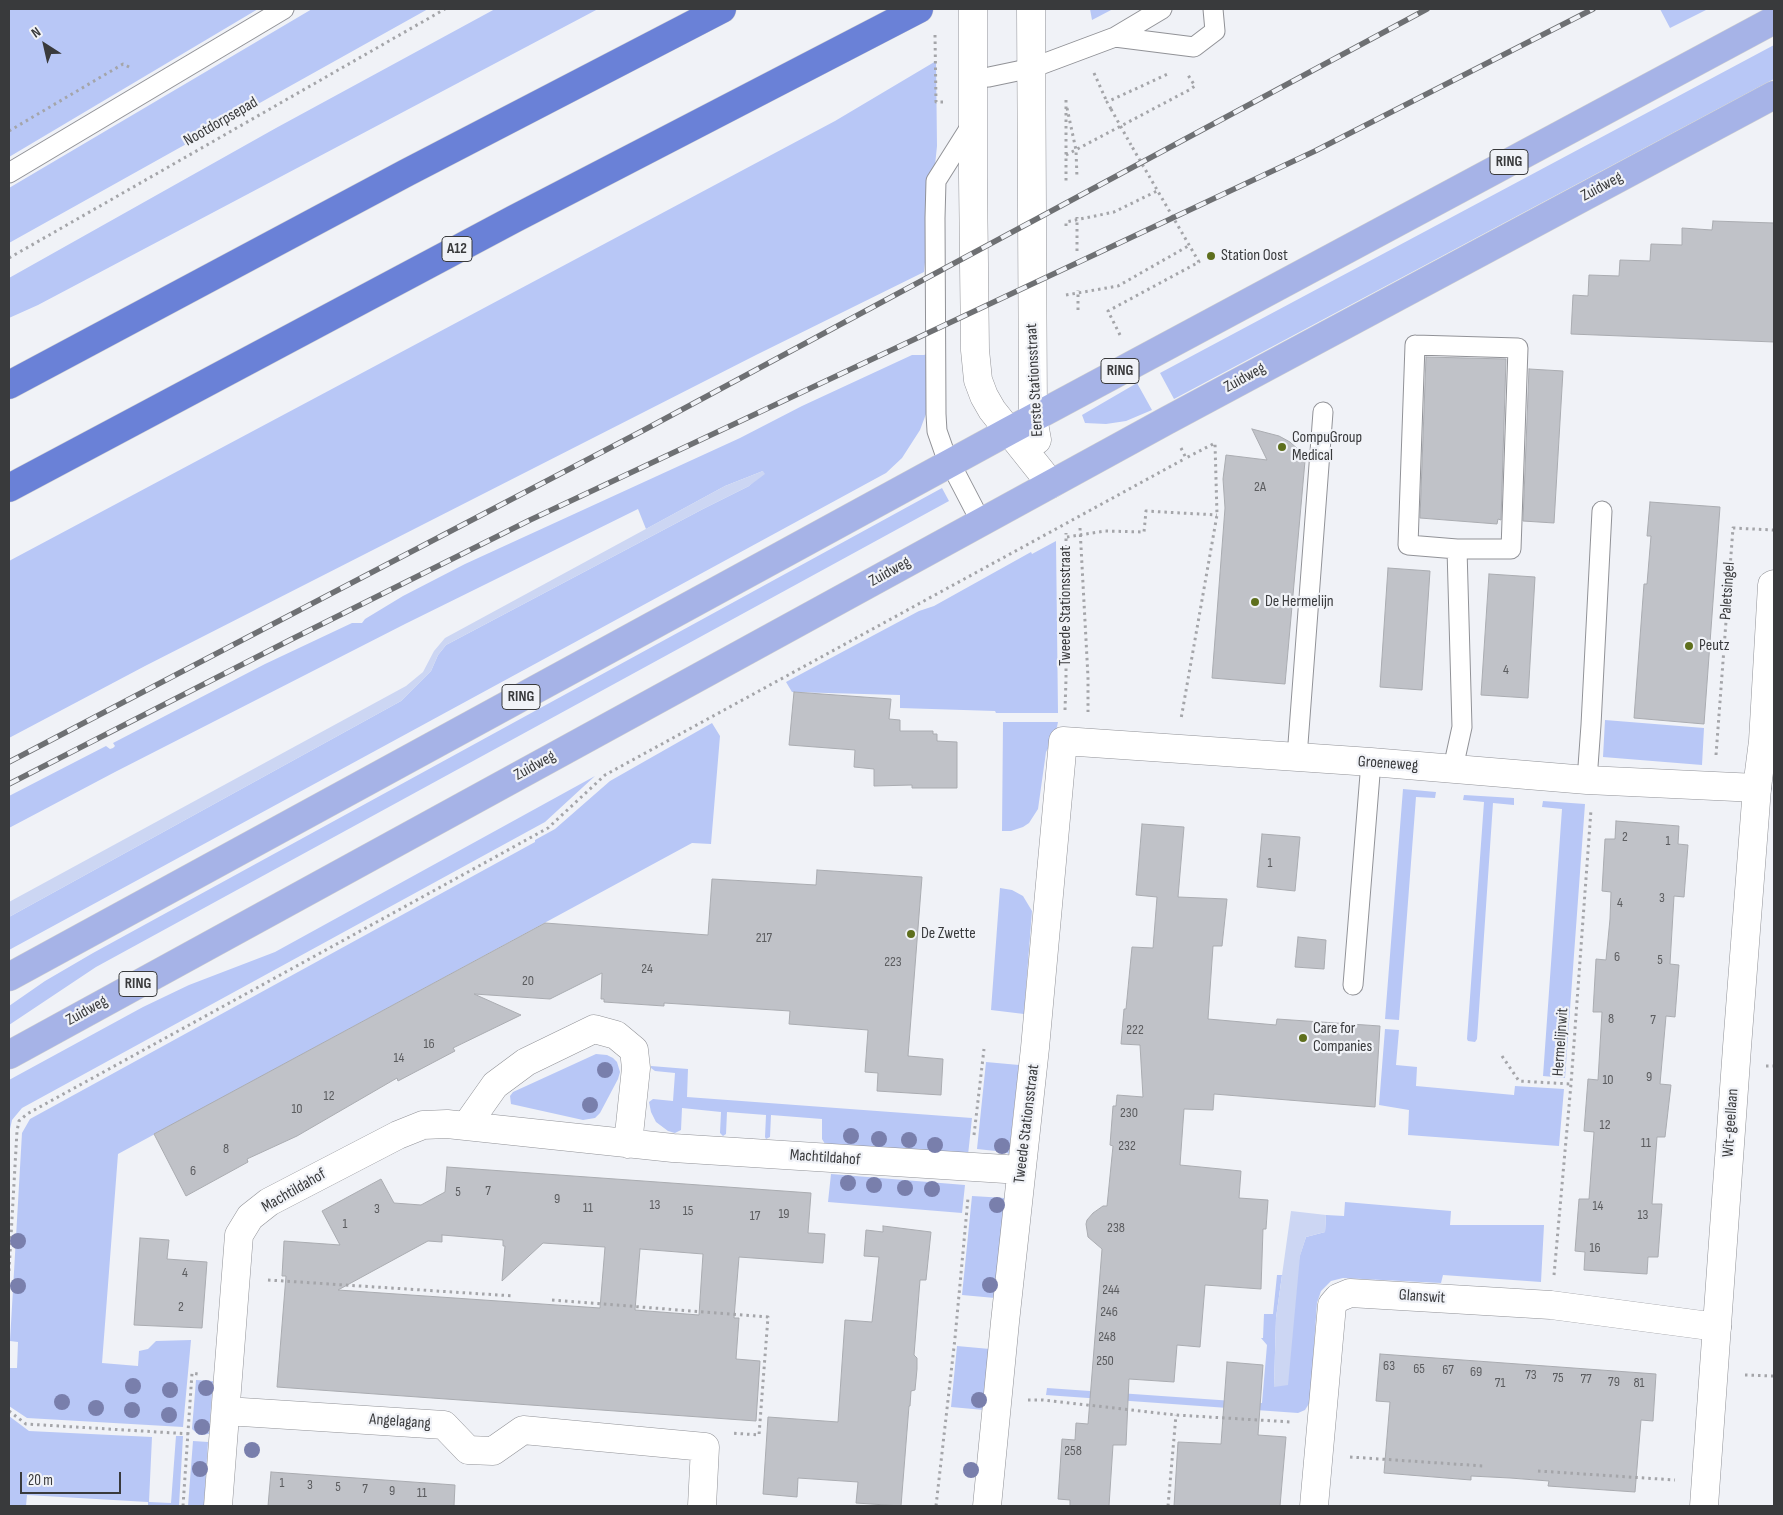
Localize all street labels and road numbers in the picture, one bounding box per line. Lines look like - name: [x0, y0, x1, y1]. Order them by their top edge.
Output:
- street label: Nootdorpsepad: [181, 93, 261, 151]
- road number: RING: [1490, 150, 1528, 174]
- street label: Zuidweg: [1578, 168, 1626, 206]
- road number: A12: [442, 236, 472, 262]
- street label: Eerste Stationsstraat: [1022, 323, 1048, 437]
- road number: RING: [1101, 358, 1139, 384]
- street label: Zuidweg: [1221, 359, 1269, 397]
- street label: Tweede Stationsstraat: [1056, 546, 1076, 666]
- street label: Zuidweg: [866, 553, 914, 591]
- street label: Paletsingel: [1716, 561, 1740, 621]
- road number: RING: [502, 684, 540, 710]
- street label: Zuidweg: [511, 747, 559, 785]
- street label: Groeneweg: [1357, 752, 1419, 776]
- road number: RING: [119, 972, 157, 996]
- street label: Zuidweg: [63, 992, 111, 1030]
- street label: Hermelijnwit: [1549, 1007, 1573, 1077]
- street label: Tweede Stationsstraat: [1010, 1063, 1044, 1185]
- street label: Wit-geellaan: [1719, 1088, 1743, 1158]
- street label: Machtildahof: [789, 1146, 861, 1170]
- street label: Machtildahof: [259, 1165, 329, 1217]
- street label: Glanswit: [1398, 1286, 1446, 1308]
- street label: Angelagang: [369, 1410, 431, 1434]

